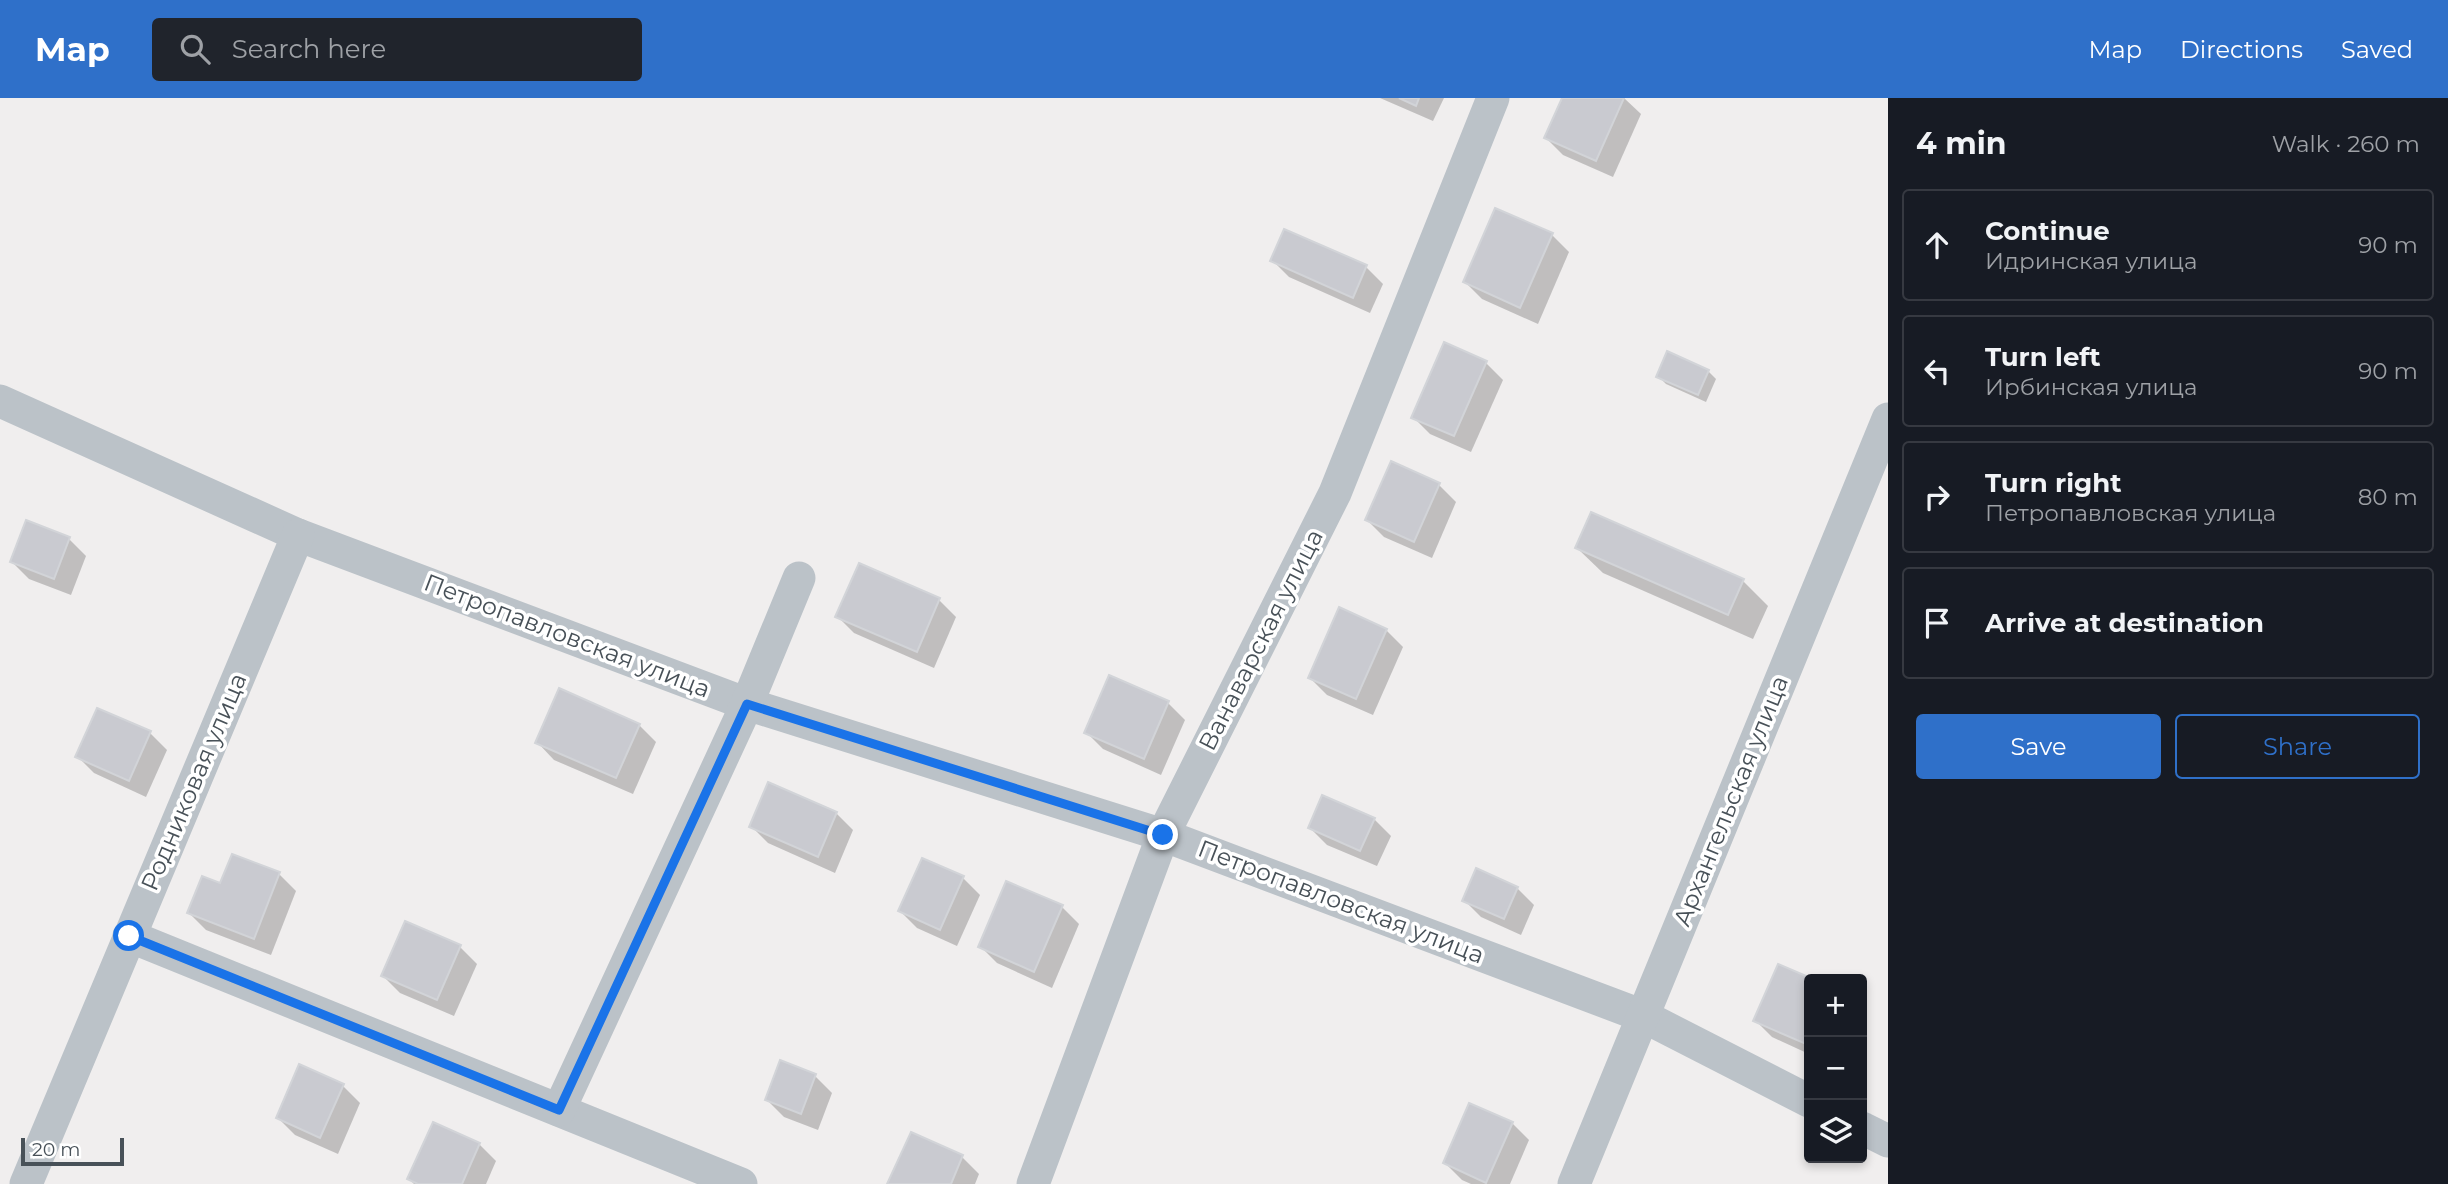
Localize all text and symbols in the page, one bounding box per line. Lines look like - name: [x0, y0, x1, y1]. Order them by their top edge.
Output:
- search box: [152, 18, 642, 81]
- text: Map: [35, 29, 110, 69]
- icon: search: [176, 30, 214, 68]
- text: Search here: [232, 33, 386, 65]
- text: Map: [2089, 35, 2142, 64]
- text: Directions: [2180, 35, 2303, 64]
- text: Saved: [2341, 35, 2413, 64]
- text: 4 min: [1916, 125, 2006, 162]
- text: Walk · 260 m: [2272, 130, 2420, 158]
- text: Continue: [1985, 215, 2110, 247]
- icon: ahead: [1918, 226, 1956, 264]
- text: 90 m: [2358, 231, 2418, 259]
- text: Идринская улица: [1985, 247, 2197, 275]
- text: Turn left: [1985, 341, 2101, 373]
- icon: left: [1918, 352, 1956, 390]
- text: 90 m: [2358, 357, 2418, 385]
- text: Ирбинская улица: [1985, 373, 2198, 401]
- text: Turn right: [1985, 467, 2121, 499]
- icon: right: [1918, 478, 1956, 516]
- text: 80 m: [2358, 483, 2418, 511]
- text: Петропавловская улица: [1985, 499, 2276, 527]
- street label: Ванаварская улица: [1192, 524, 1329, 755]
- street label: Петропавловская улица: [420, 568, 714, 704]
- icon: arrive: [1918, 604, 1956, 642]
- text: Arrive at destination: [1985, 607, 2264, 639]
- street label: Родниковая улица: [135, 669, 252, 895]
- street label: Архангельская улица: [1667, 671, 1794, 930]
- button: Save: [1916, 714, 2161, 779]
- button: Share: [2175, 714, 2420, 779]
- route end: [1147, 819, 1178, 850]
- street label: Петропавловская улица: [1194, 834, 1488, 970]
- route start: [113, 920, 144, 951]
- map controls: [1804, 974, 1867, 1163]
- button: +: [1804, 974, 1867, 1037]
- button: −: [1804, 1037, 1867, 1100]
- button: layers: [1804, 1100, 1867, 1163]
- scale bar: [21, 1135, 124, 1167]
- text: 20 m: [32, 1138, 80, 1161]

